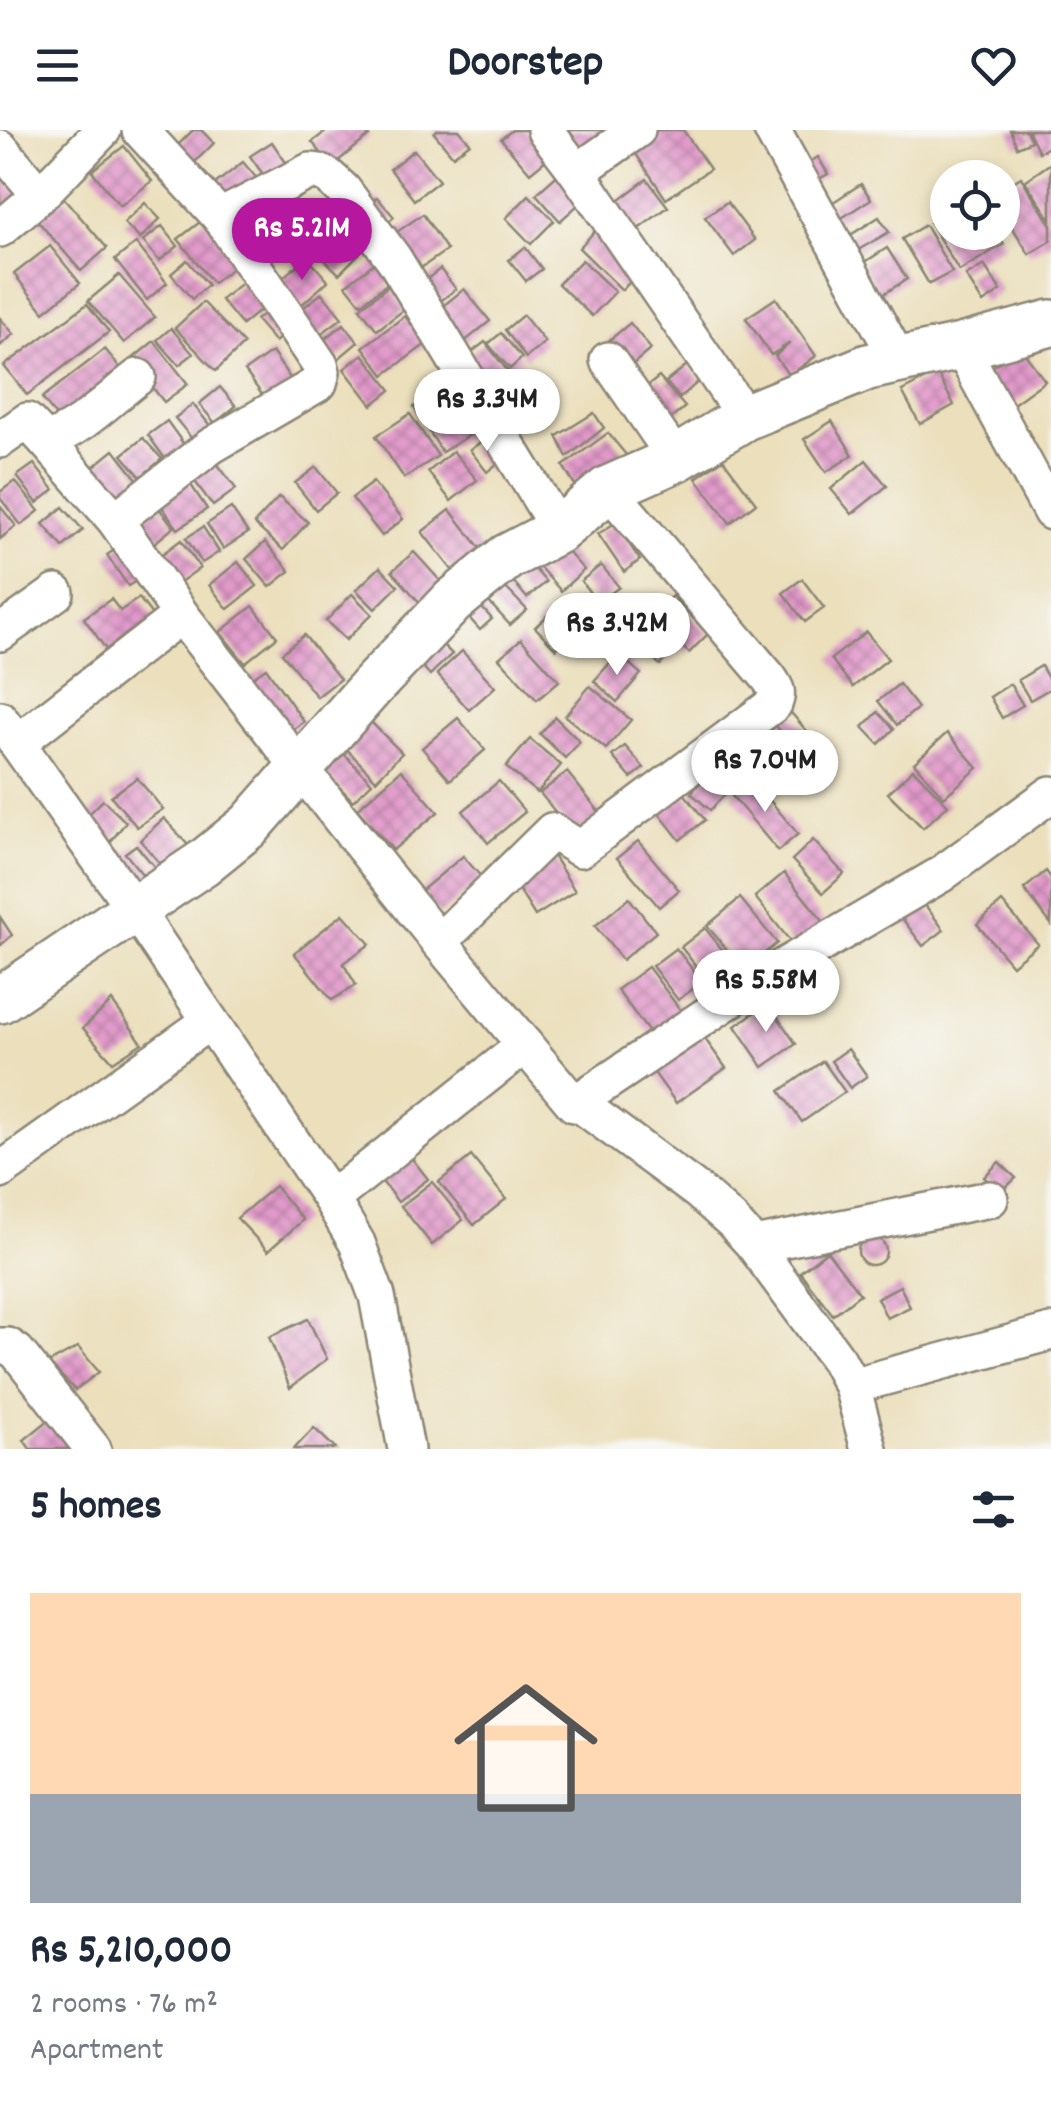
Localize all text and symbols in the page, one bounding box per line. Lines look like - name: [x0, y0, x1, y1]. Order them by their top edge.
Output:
- text: Doorstep: [447, 33, 604, 97]
- icon: menu: [30, 38, 85, 93]
- icon: heart: [966, 38, 1021, 93]
- map controls: [930, 160, 1020, 250]
- button: locate: [930, 160, 1020, 250]
- pin: Rs 5.21M: [199, 198, 405, 283]
- text: Rs 5.21M: [254, 207, 350, 253]
- pin: Rs 3.34M: [384, 369, 590, 454]
- text: Rs 3.34M: [436, 378, 538, 424]
- pin: Rs 3.42M: [514, 593, 720, 678]
- text: Rs 3.42M: [566, 602, 668, 648]
- pin: Rs 7.04M: [662, 730, 868, 815]
- text: Rs 7.04M: [713, 739, 817, 785]
- pin: Rs 5.58M: [663, 950, 869, 1035]
- text: Rs 5.58M: [715, 959, 817, 1005]
- text: 5 homes: [30, 1479, 162, 1539]
- icon: filters: [966, 1482, 1021, 1537]
- icon: home: [436, 1658, 616, 1838]
- text: Rs 5,210,000: [30, 1923, 232, 1983]
- text: 2 rooms · 76 m²: [30, 1983, 218, 2029]
- text: Apartment: [30, 2029, 164, 2075]

